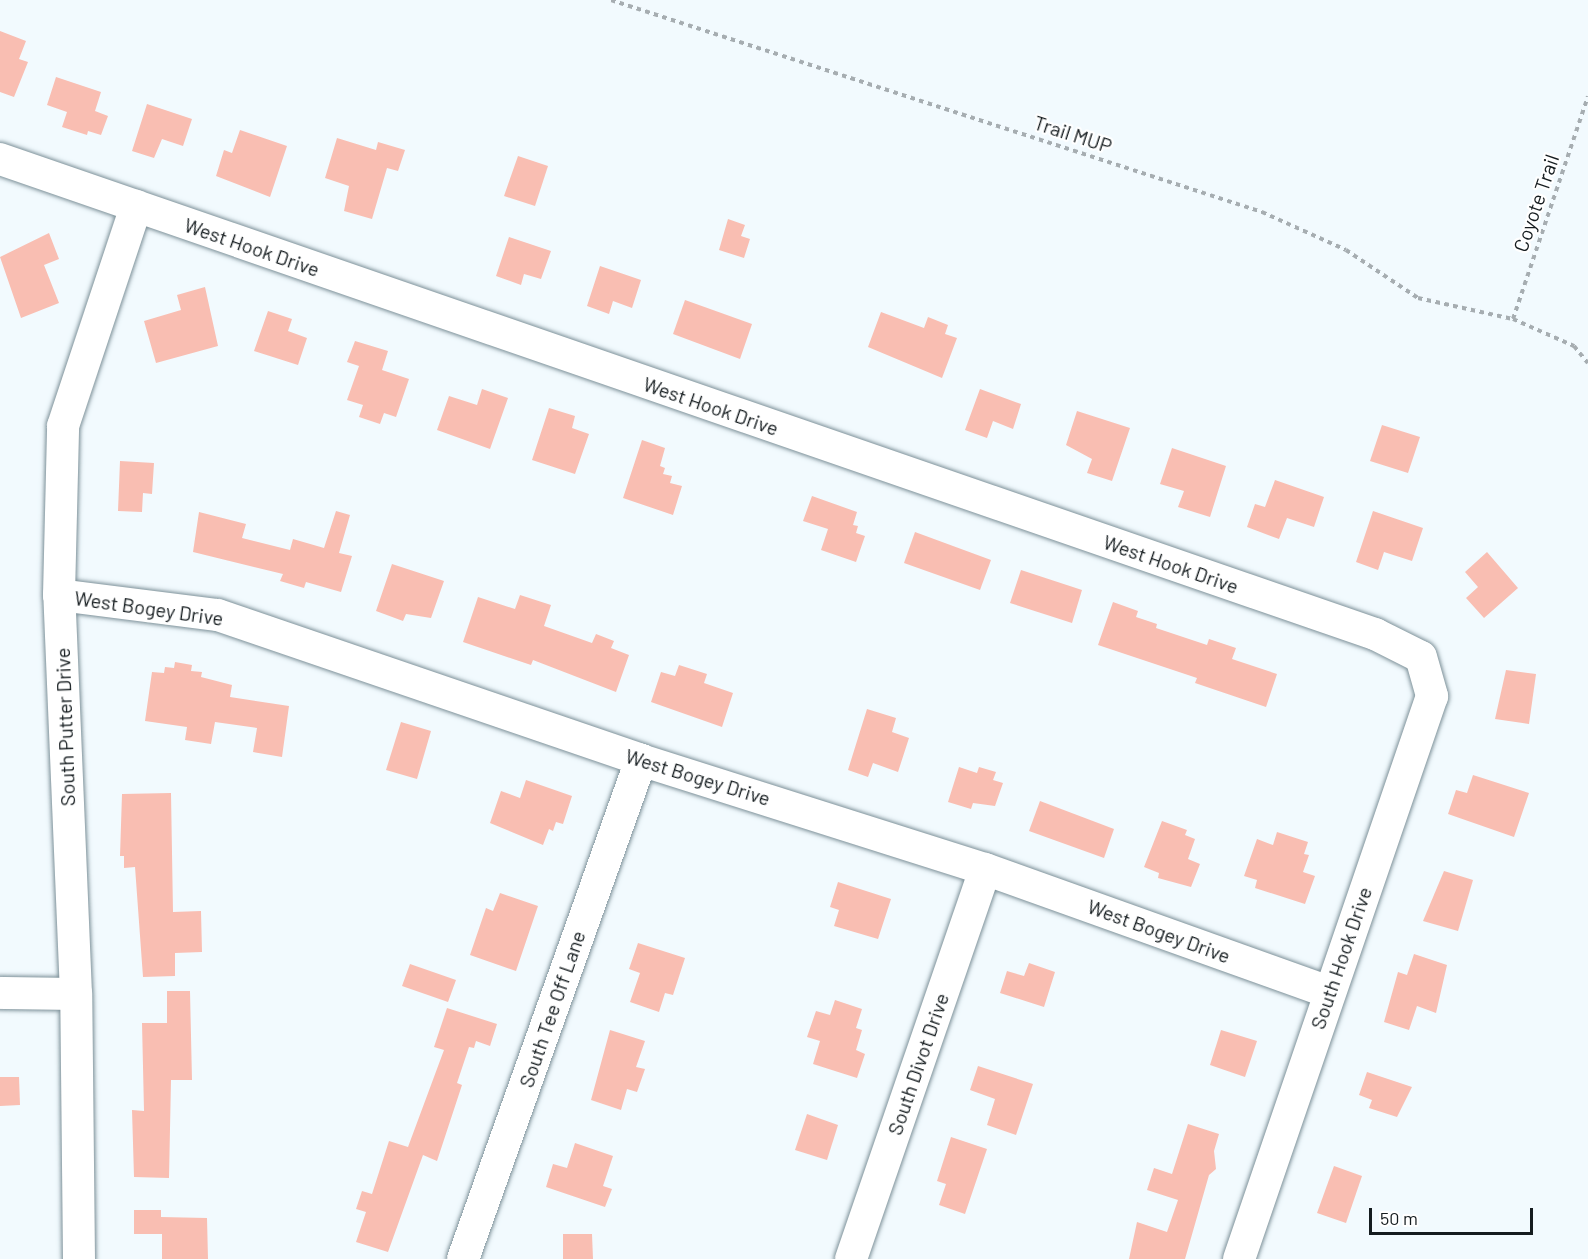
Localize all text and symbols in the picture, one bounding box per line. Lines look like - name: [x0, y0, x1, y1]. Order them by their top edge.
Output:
- street label: Trail MUP: [1031, 110, 1115, 158]
- street label: Coyote Trail: [1508, 151, 1564, 255]
- street label: West Hook Drive: [181, 213, 323, 281]
- street label: West Hook Drive: [640, 372, 782, 440]
- street label: West Hook Drive: [1100, 530, 1242, 598]
- street label: West Bogey Drive: [73, 586, 225, 630]
- street label: South Putter Drive: [50, 647, 80, 807]
- street label: West Bogey Drive: [623, 744, 773, 810]
- street label: South Hook Drive: [1305, 884, 1377, 1032]
- street label: West Bogey Drive: [1084, 894, 1234, 968]
- street label: South Tee Off Lane: [514, 927, 590, 1091]
- street label: South Divot Drive: [882, 990, 954, 1138]
- scale bar: [1372, 1196, 1536, 1234]
- text: 50 m: [1380, 1207, 1418, 1229]

